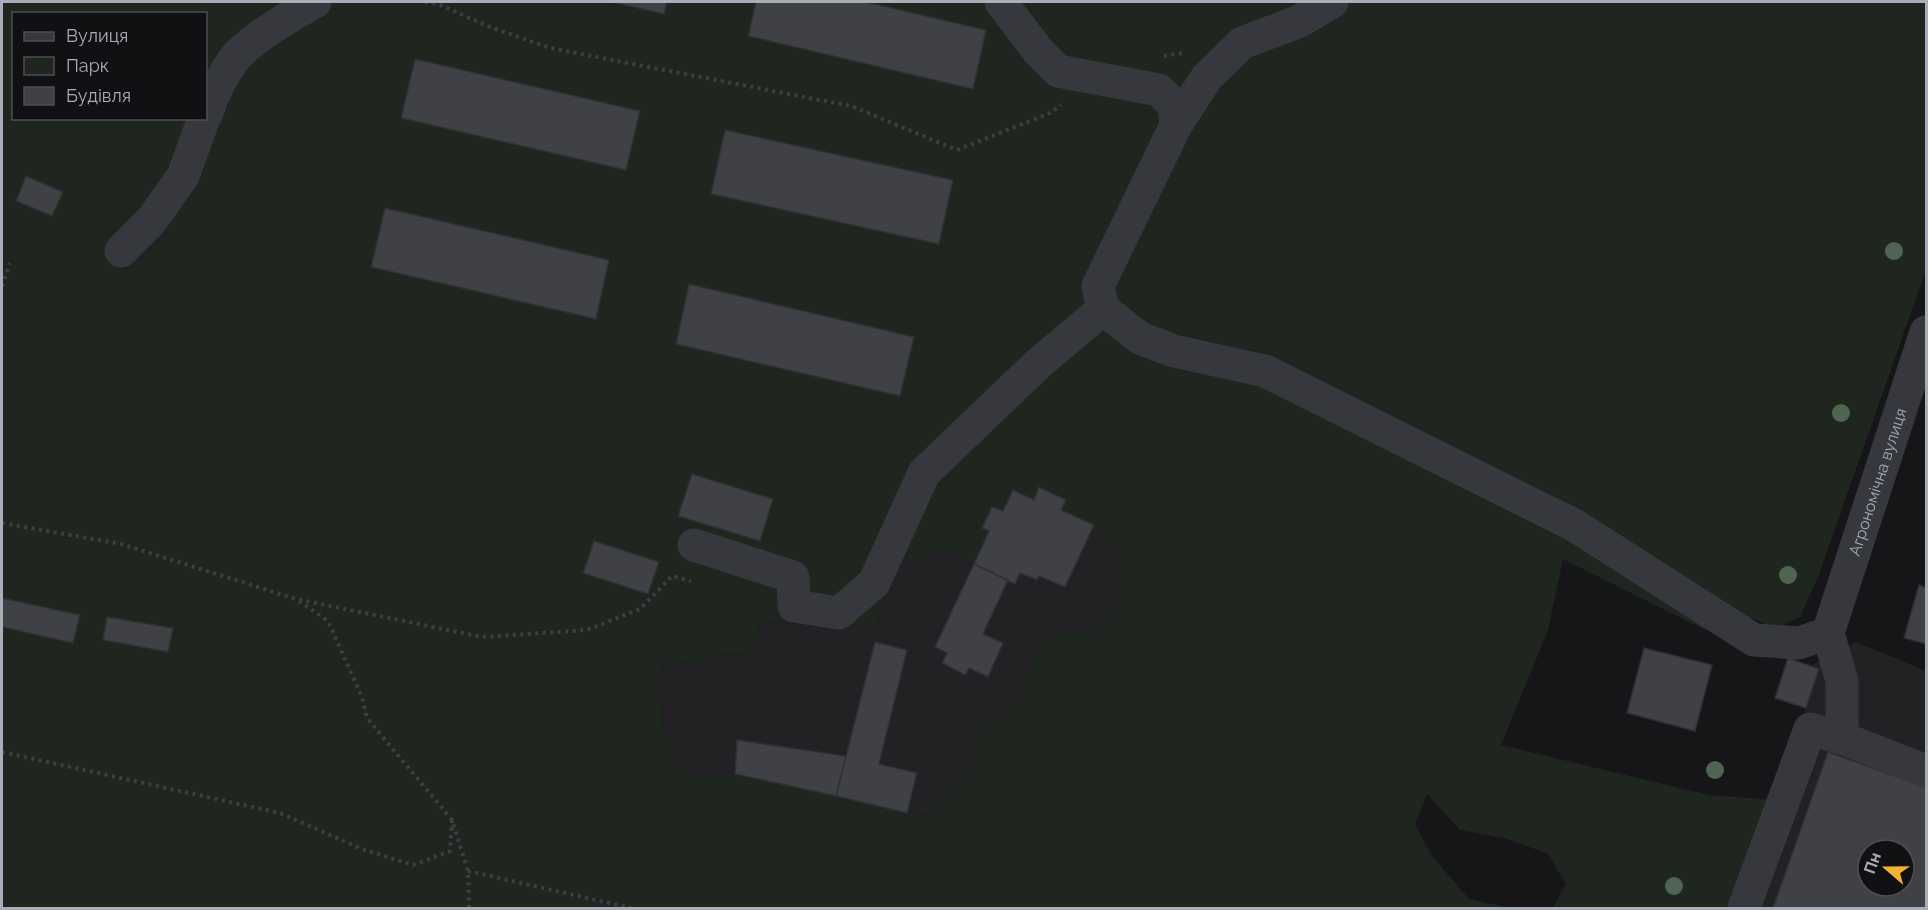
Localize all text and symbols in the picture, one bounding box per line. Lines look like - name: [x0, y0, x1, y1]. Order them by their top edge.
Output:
- legend: [12, 12, 207, 120]
- text: Вулиця: [66, 25, 128, 46]
- text: Парк: [66, 55, 109, 76]
- text: Будівля: [66, 85, 131, 106]
- street label: Агрономічна вулиця: [1845, 406, 1911, 558]
- north arrow: [1856, 838, 1916, 898]
- text: Пн: [1860, 850, 1885, 876]

